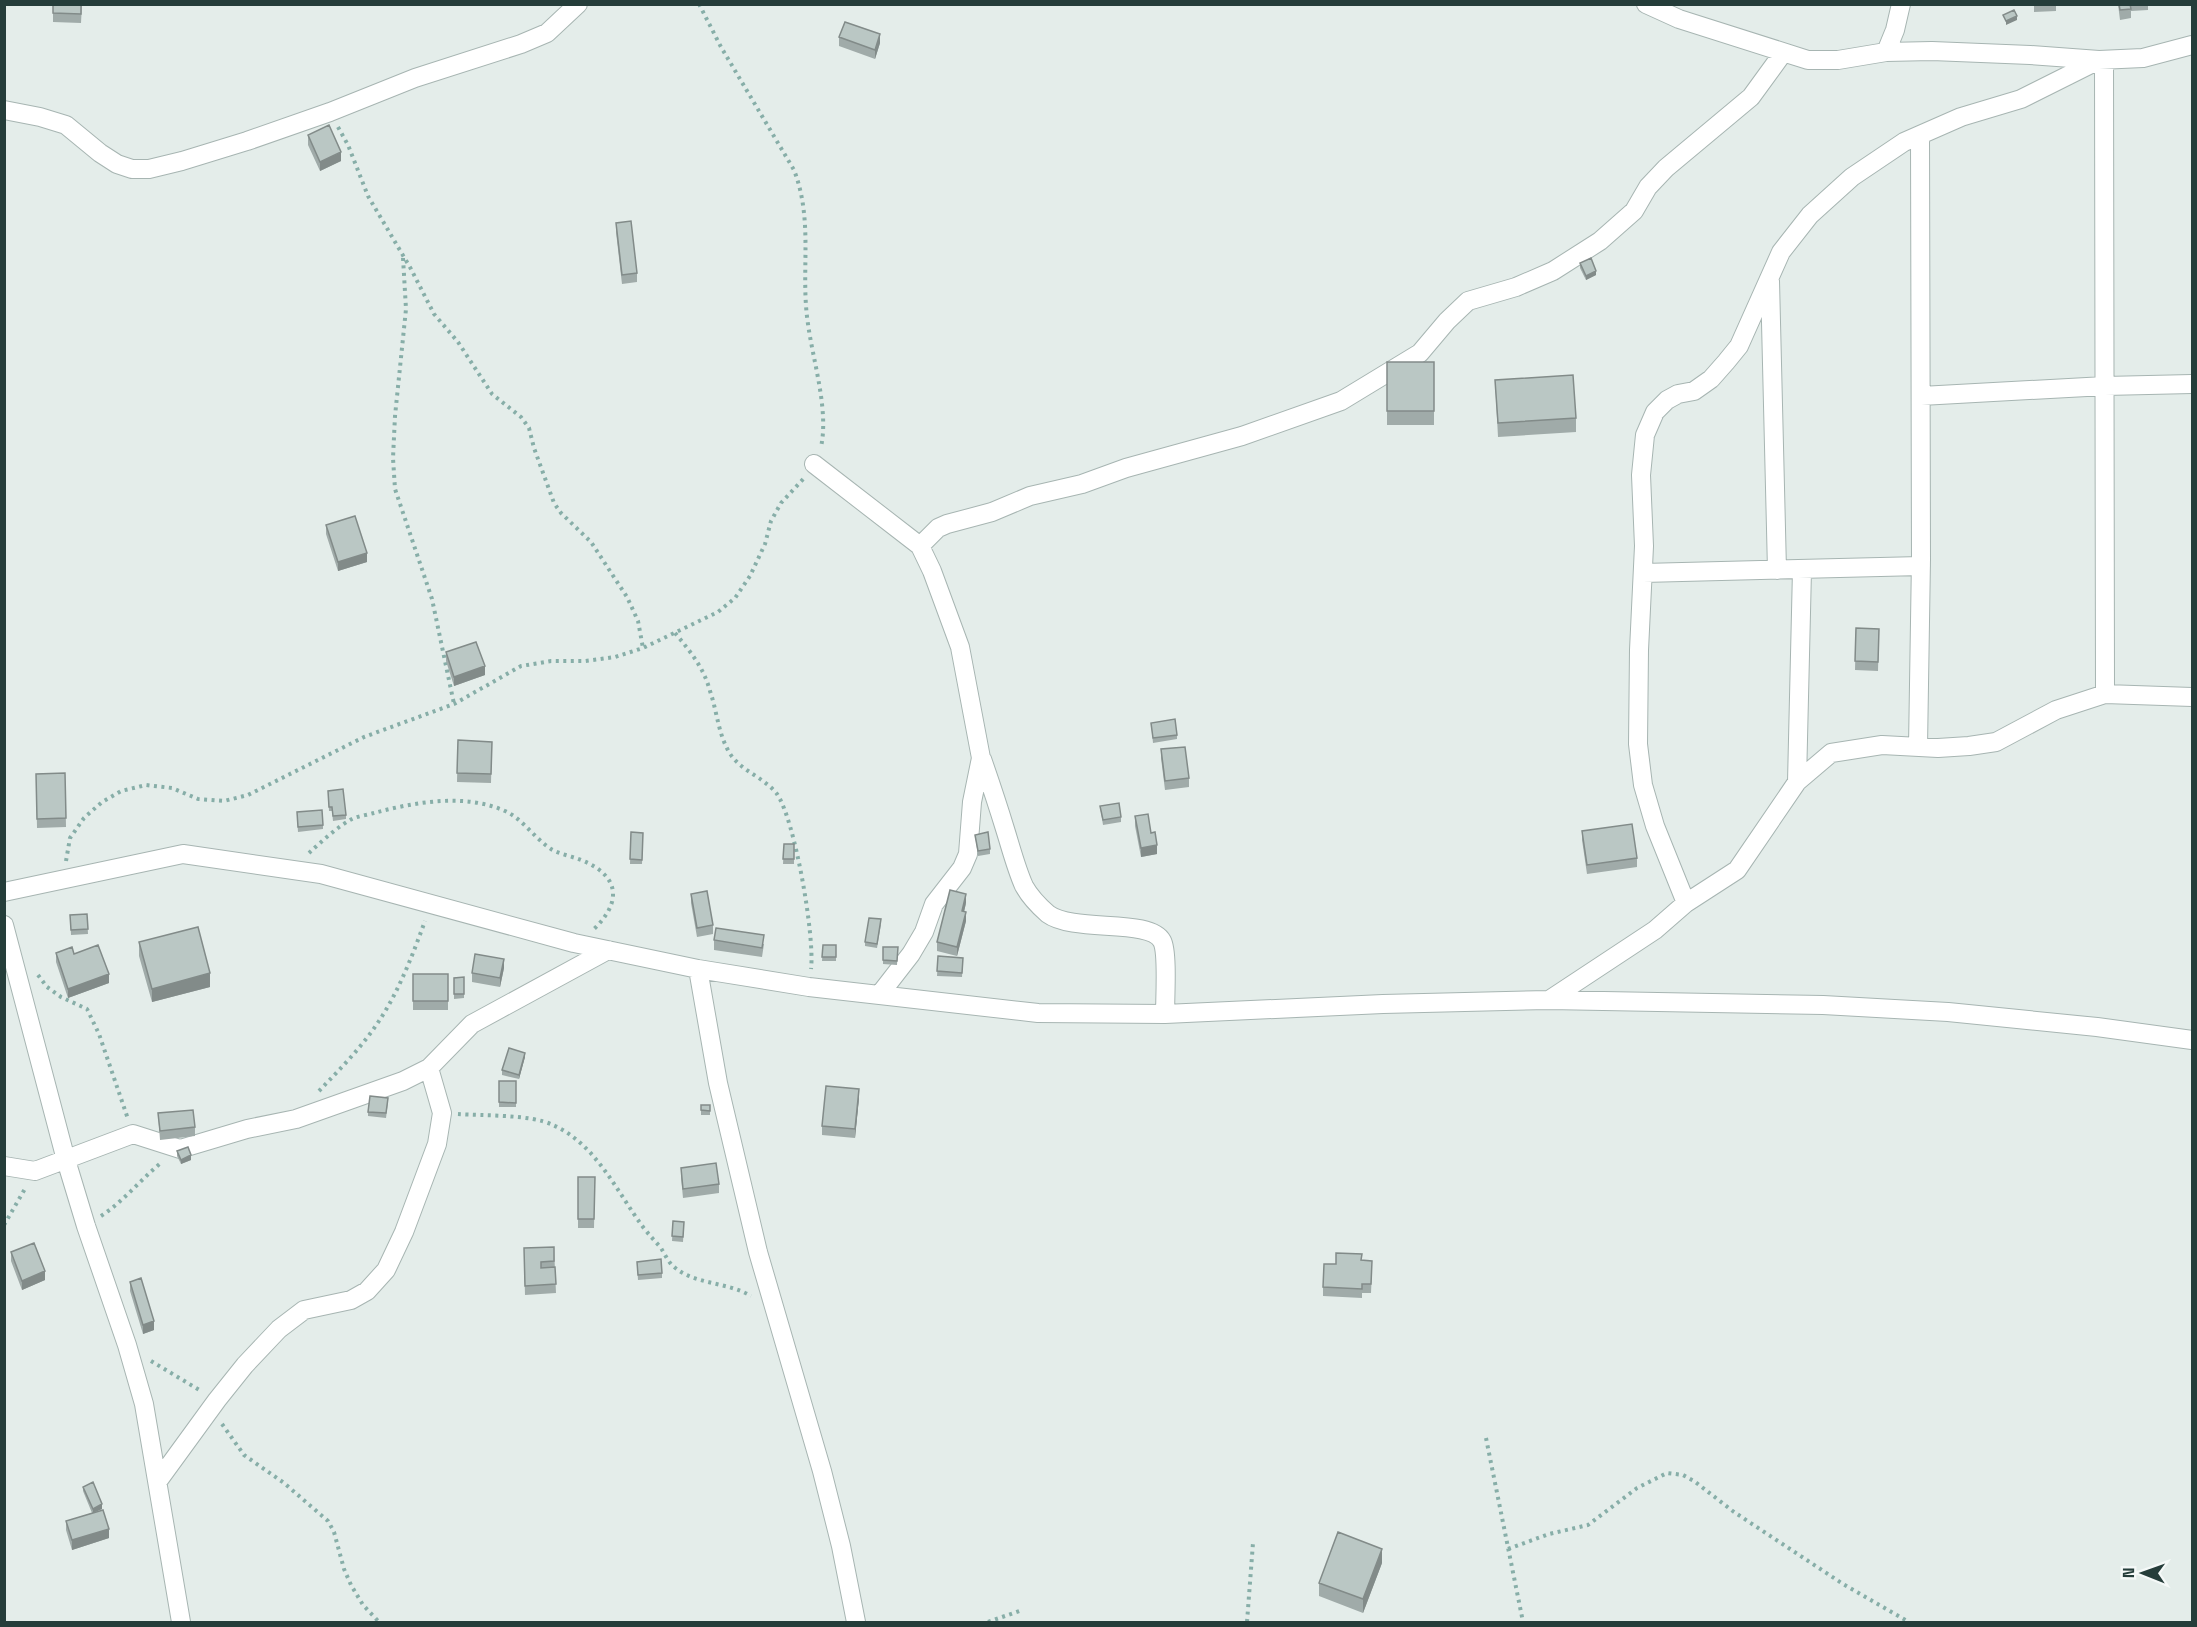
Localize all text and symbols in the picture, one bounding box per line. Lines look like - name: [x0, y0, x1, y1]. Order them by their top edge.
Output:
- north arrow: [2113, 1543, 2173, 1603]
- text: N: [2118, 1567, 2139, 1578]

